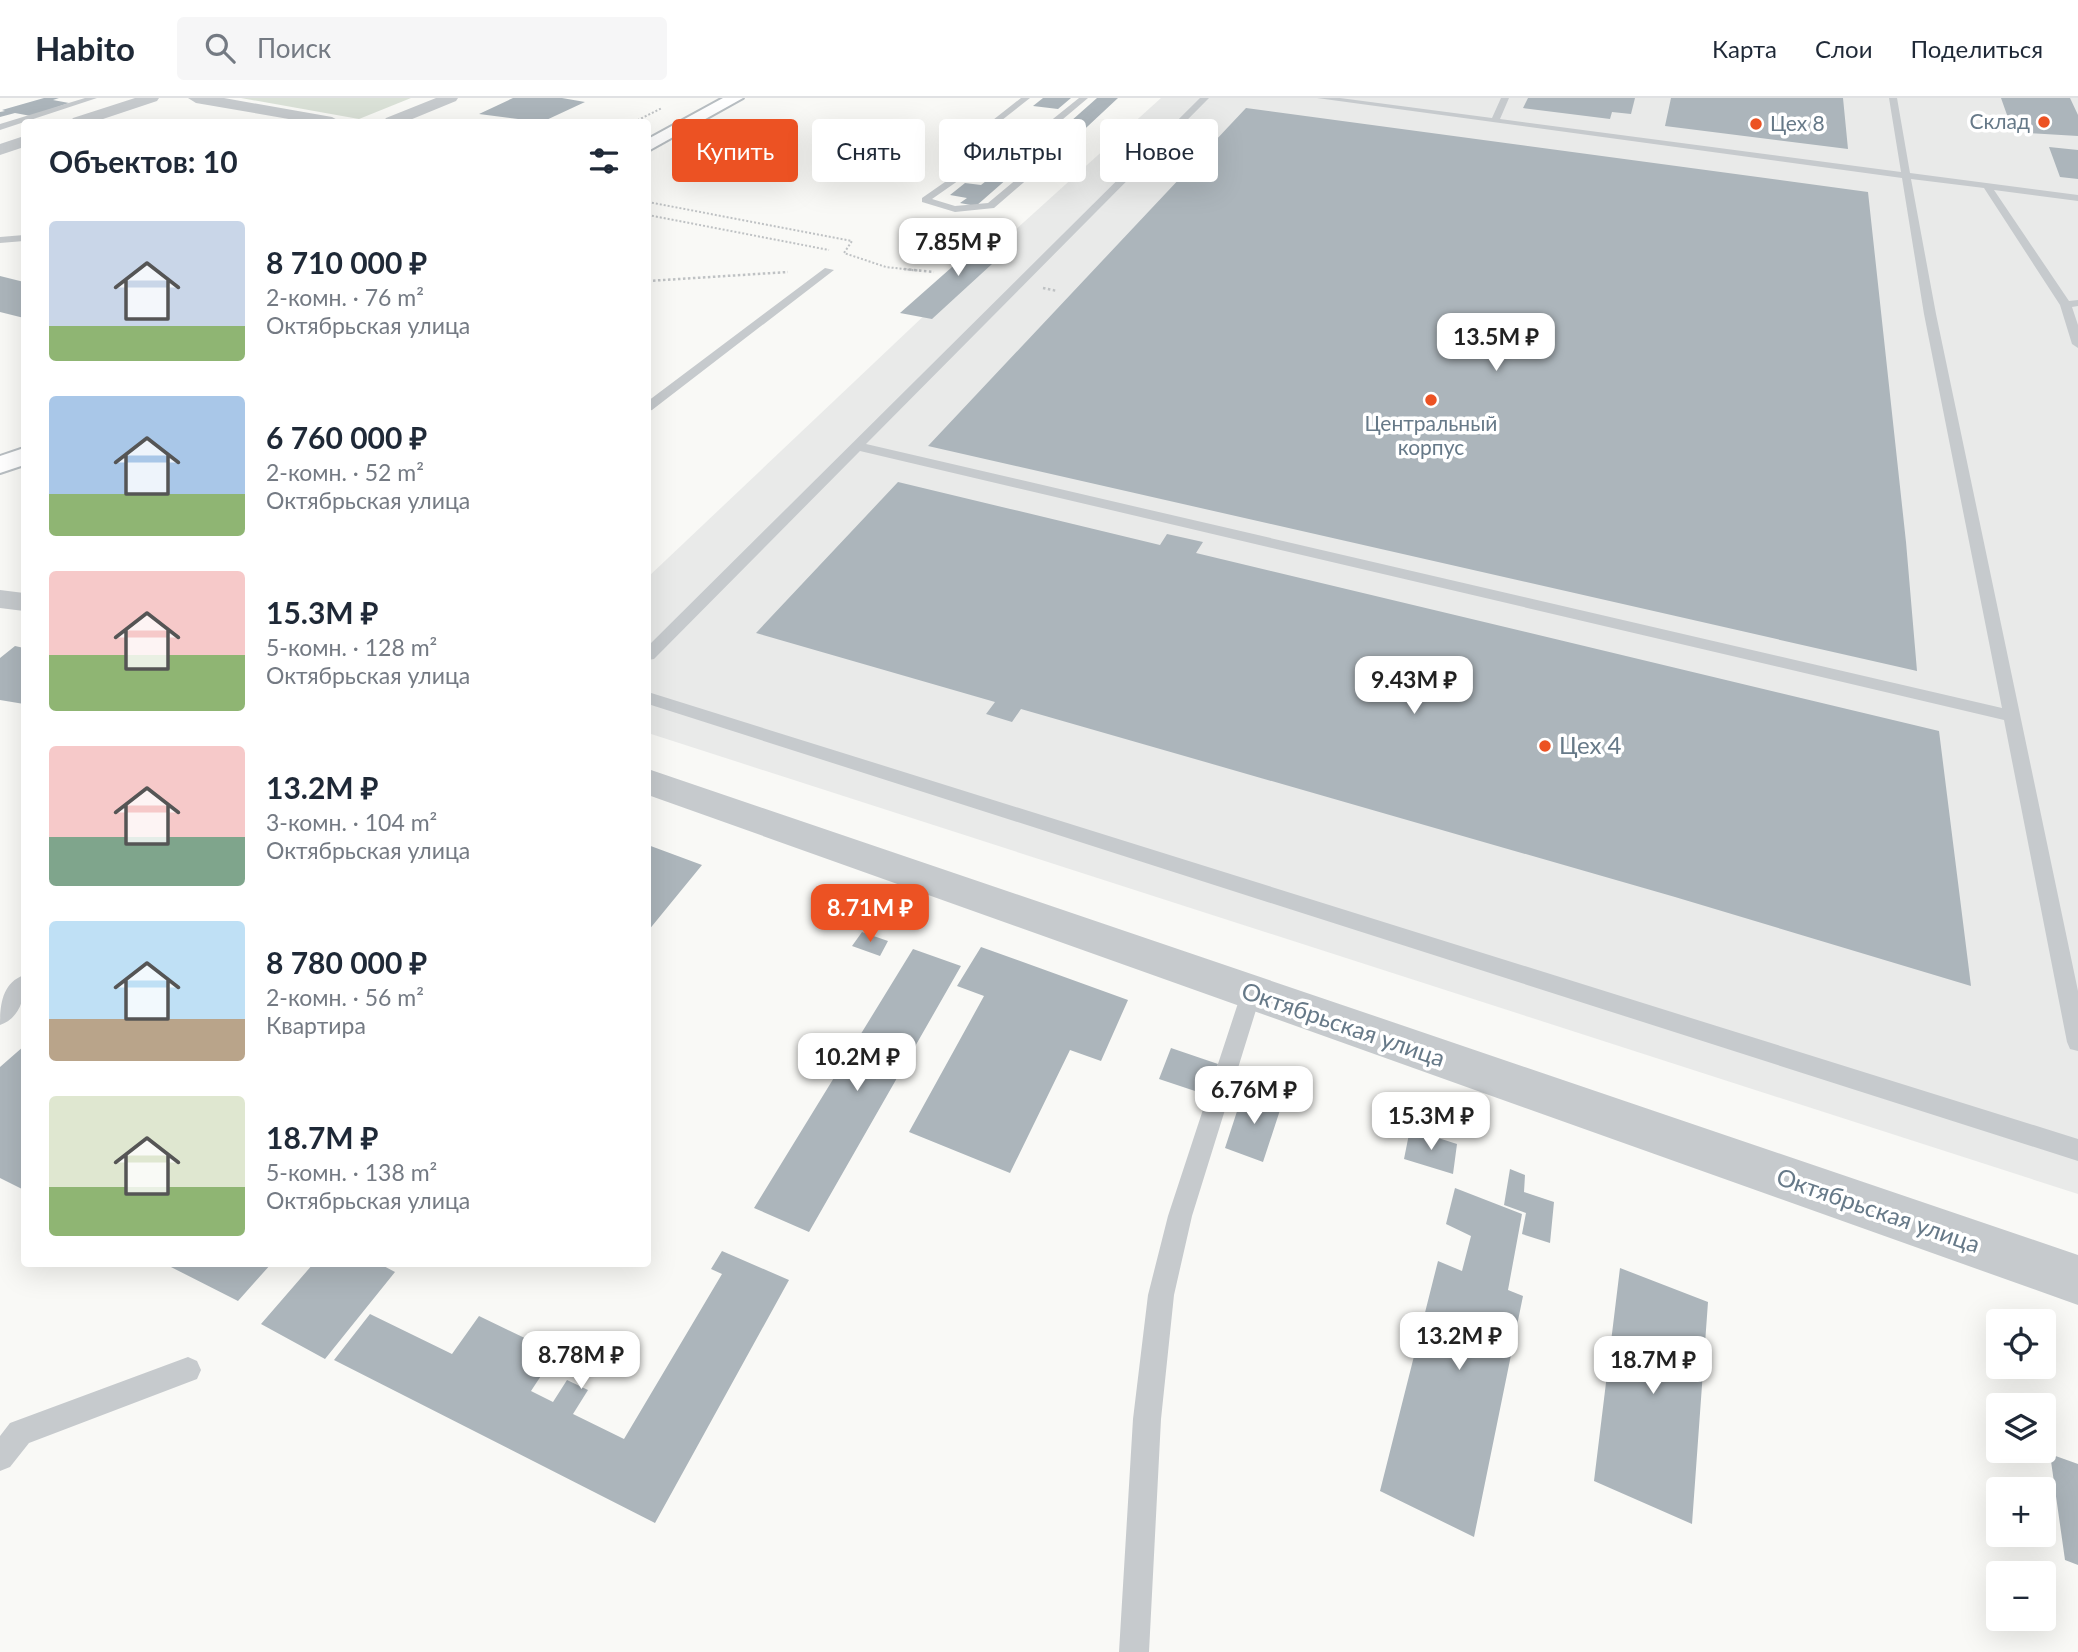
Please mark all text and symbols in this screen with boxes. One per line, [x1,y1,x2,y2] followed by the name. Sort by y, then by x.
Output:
[177,17,667,80] search box
[35,28,135,68] text: Habito
[201,29,239,67] icon: search
[257,32,331,64] text: Поиск
[1712,34,1777,63] text: Карта
[1815,34,1872,63] text: Слои
[1910,34,2043,63] text: Поделиться
[1969,108,2030,133] place label: Склад
[1770,110,1825,135] place label: Цех 8
[2036,114,2052,130] marker: Склад
[1748,116,1764,132] marker: Цех 8
[672,119,798,182] chip: Купить
[812,119,925,182] chip: Снять
[939,119,1086,182] chip: Фильтры
[1100,119,1218,182] chip: Новое
[585,142,623,180] icon: filters
[49,143,238,179] text: Объектов: 10
[893,218,1023,278] pin: 7.85M ₽
[915,227,1001,255] text: 7.85M ₽
[266,244,427,280] text: 8 710 000 ₽
[105,249,189,333] icon: home
[266,283,424,311] text: 2-комн. · 76 m²
[266,311,470,339] text: Октябрьская улица
[1431,314,1561,373] pin: 13.5M ₽
[1453,322,1539,350] text: 13.5M ₽
[1423,392,1439,408] marker: Центральный корпус
[1365,410,1497,459] place label: Центральный корпус
[266,419,427,455] text: 6 760 000 ₽
[105,424,189,508] icon: home
[266,458,424,486] text: 2-комн. · 52 m²
[266,486,470,514] text: Октябрьская улица
[266,594,378,630] text: 15.3M ₽
[105,599,189,683] icon: home
[266,633,437,661] text: 5-комн. · 128 m²
[1349,656,1479,716] pin: 9.43M ₽
[266,661,470,689] text: Октябрьская улица
[1371,665,1457,693] text: 9.43M ₽
[1559,730,1622,759] place label: Цех 4
[1537,738,1553,754] marker: Цех 4
[266,769,378,805] text: 13.2M ₽
[105,774,189,858] icon: home
[266,808,437,836] text: 3-комн. · 104 m²
[266,836,470,864] text: Октябрьская улица
[805,884,935,944] pin: 8.71M ₽
[827,893,913,921] text: 8.71M ₽
[266,944,427,980] text: 8 780 000 ₽
[105,949,189,1033] icon: home
[1238,975,1449,1072] street label: Октябрьская улица
[266,983,424,1011] text: 2-комн. · 56 m²
[266,1011,366,1039] text: Квартира
[792,1034,922,1093] pin: 10.2M ₽
[814,1042,900,1070] text: 10.2M ₽
[1189,1066,1319,1126] pin: 6.76M ₽
[1211,1075,1297,1103] text: 6.76M ₽
[1366,1093,1496,1152] pin: 15.3M ₽
[1388,1101,1474,1129] text: 15.3M ₽
[266,1119,378,1155] text: 18.7M ₽
[105,1124,189,1208] icon: home
[266,1158,437,1186] text: 5-комн. · 138 m²
[1773,1161,1984,1258] street label: Октябрьская улица
[266,1186,470,1214] text: Октябрьская улица
[1986,1309,2056,1631] map controls
[1986,1309,2056,1379] button: locate
[1394,1312,1524,1372] pin: 13.2M ₽
[1416,1321,1502,1349] text: 13.2M ₽
[516,1332,646,1391] pin: 8.78M ₽
[1588,1336,1718,1396] pin: 18.7M ₽
[538,1340,624,1368] text: 8.78M ₽
[1610,1345,1696,1373] text: 18.7M ₽
[1986,1393,2056,1463] button: layers
[1986,1477,2056,1547] button: +
[1986,1561,2056,1631] button: −

